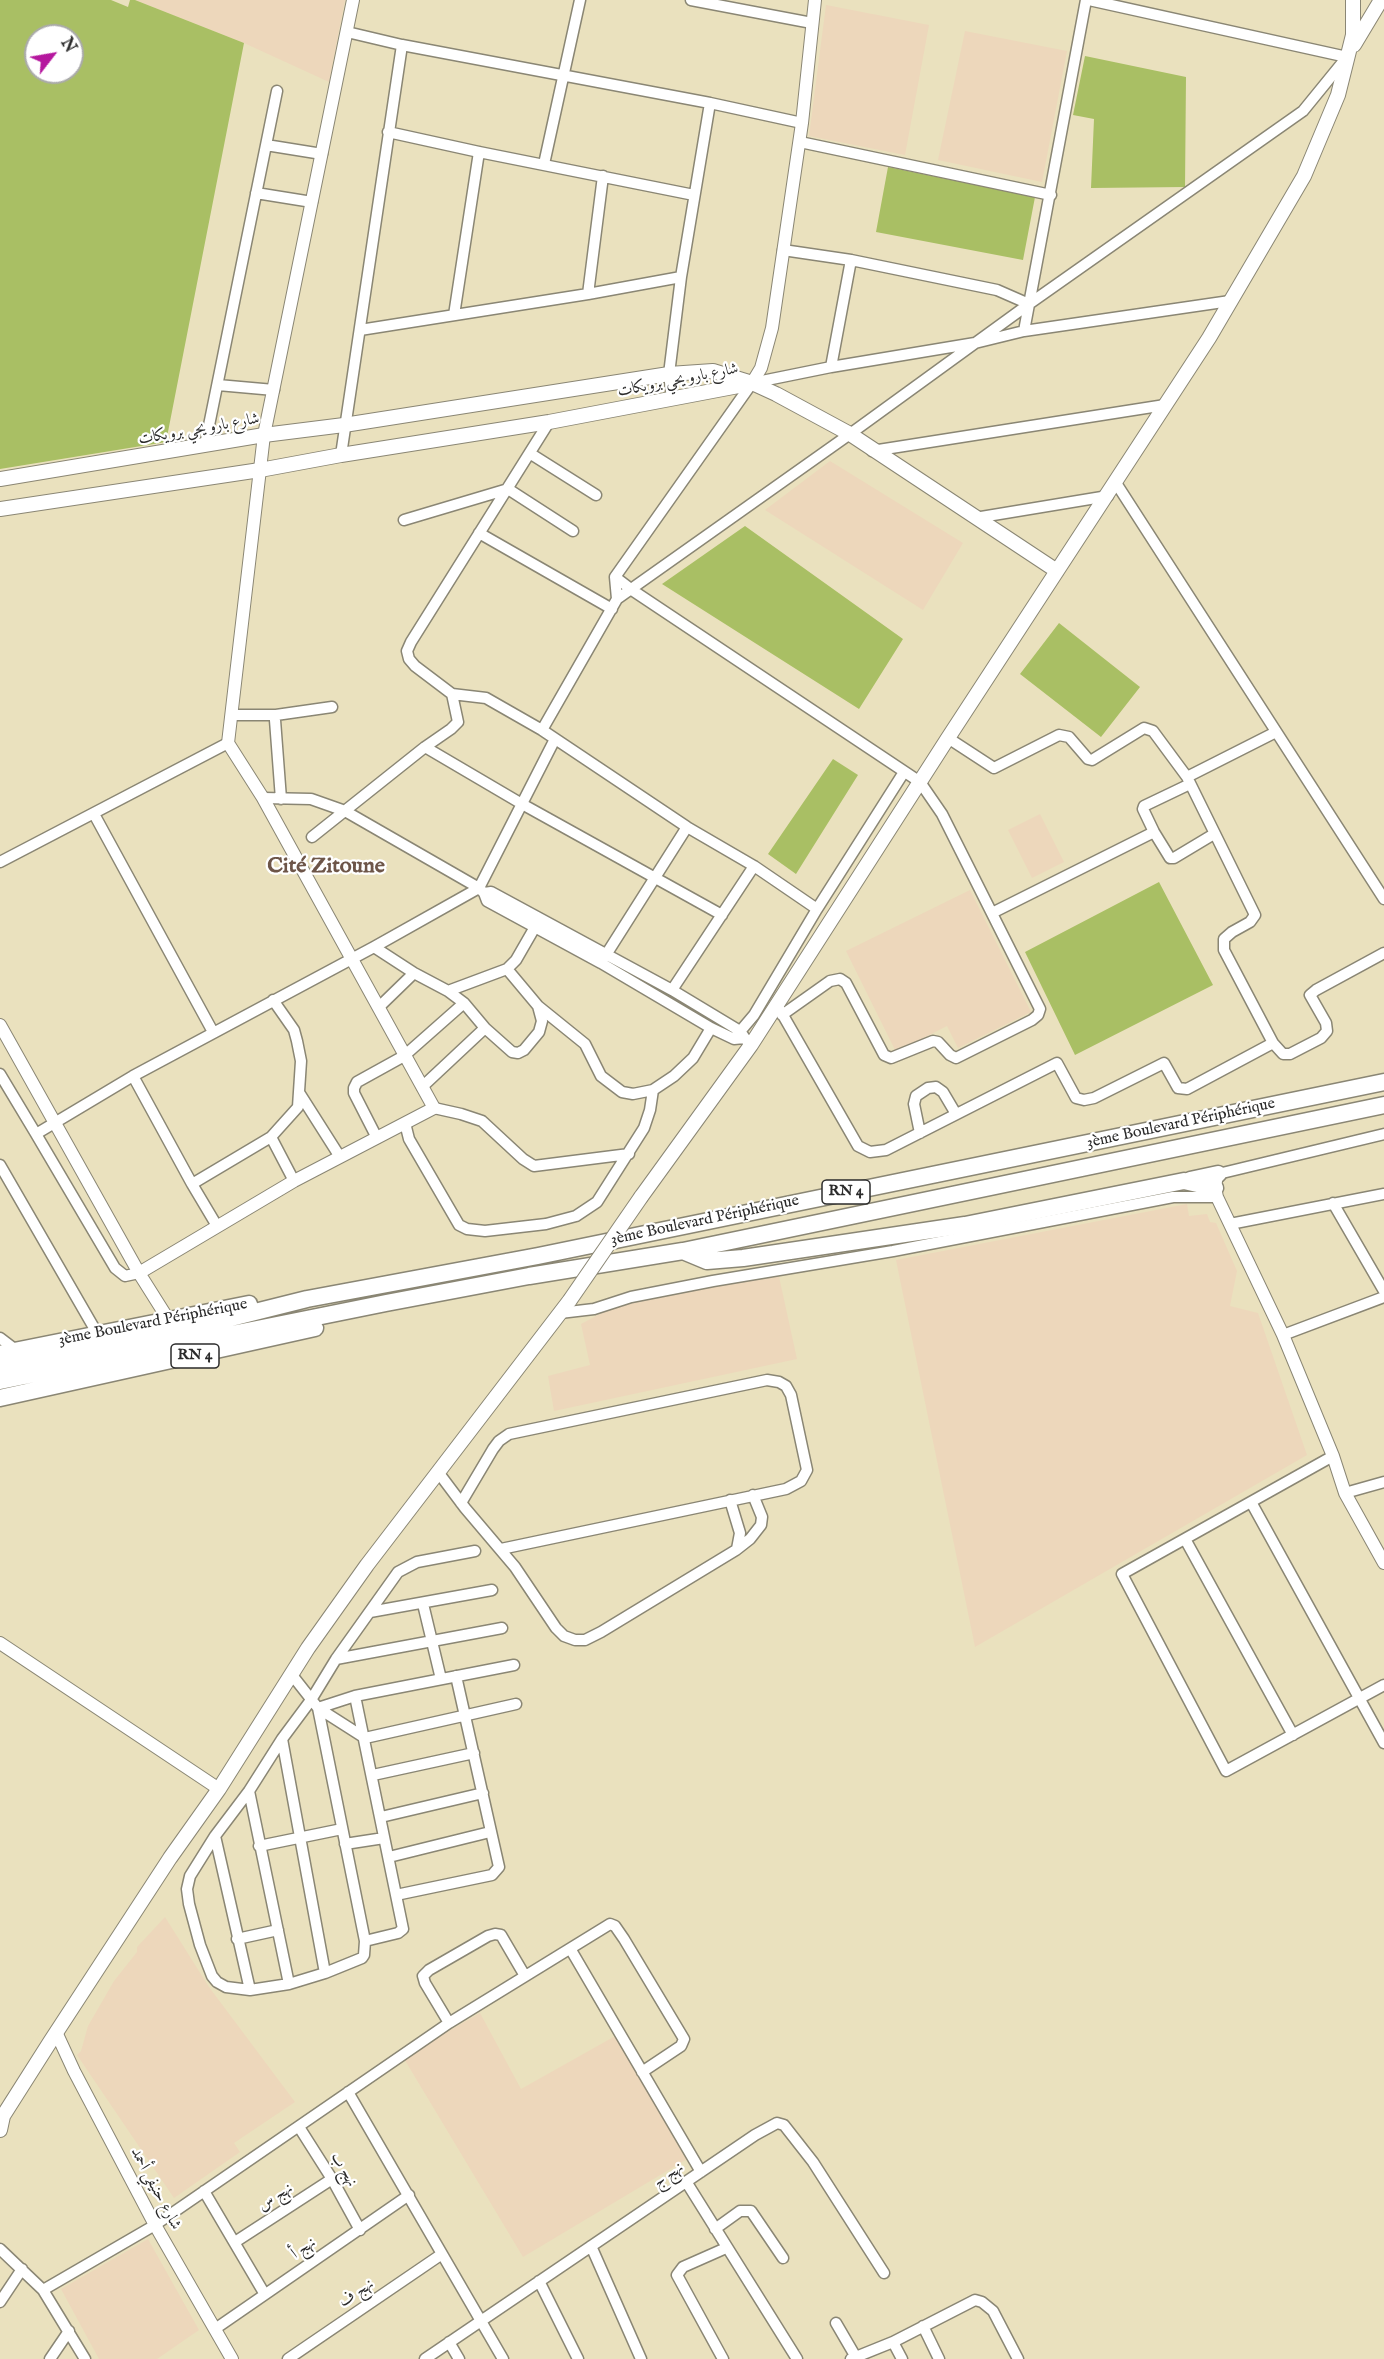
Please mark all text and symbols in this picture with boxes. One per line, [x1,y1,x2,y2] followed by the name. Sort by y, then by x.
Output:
[24,24,84,84] north arrow
[56,35,80,57] text: N
[616,360,740,402] street label: شارع بارو يحي برويكات
[137,410,261,450] street label: شارع بارو يحي برويكات
[267,854,385,880] district label: Cité Zitoune
[1085,1095,1277,1153] street label: 3ème Boulevard Périphérique
[822,1180,870,1204] road number: RN 4
[609,1192,801,1250] street label: 3ème Boulevard Périphérique
[57,1295,249,1351] street label: 3ème Boulevard Périphérique
[171,1344,219,1368] road number: RN 4
[125,2145,185,2233] street label: شارع حنيفي أحمد
[325,2149,361,2191] street label: نهج ب
[650,2159,688,2193] street label: نهج ج
[255,2180,297,2216] street label: نهج س
[288,2234,320,2264] street label: نهج أ
[336,2275,378,2313] street label: نهج ف

